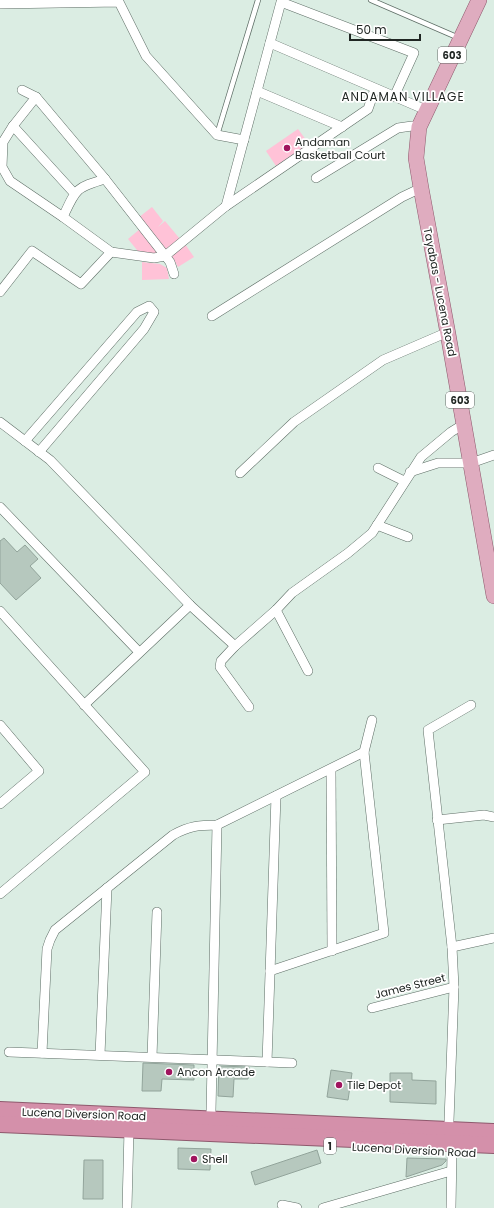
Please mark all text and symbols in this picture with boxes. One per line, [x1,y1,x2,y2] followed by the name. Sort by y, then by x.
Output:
[350,16,420,42] scale bar
[356,21,387,38] text: 50 m
[438,47,466,63] road number: 603
[341,88,465,105] district label: ANDAMAN VILLAGE
[295,134,385,163] place label: Andaman Basketball Court
[282,143,292,153] marker: Andaman Basketball Court
[420,226,460,358] street label: Tayabas - Lucena Road
[446,392,474,408] road number: 603
[373,969,447,1003] street label: James Street
[177,1064,255,1080] place label: Ancon Arcade
[164,1067,174,1077] marker: Ancon Arcade
[347,1077,401,1093] place label: Tile Depot
[334,1080,344,1090] marker: Tile Depot
[22,1104,146,1124] street label: Lucena Diversion Road
[324,1138,336,1154] road number: 1
[351,1139,477,1161] street label: Lucena Diversion Road
[202,1151,228,1167] place label: Shell
[189,1154,199,1164] marker: Shell

